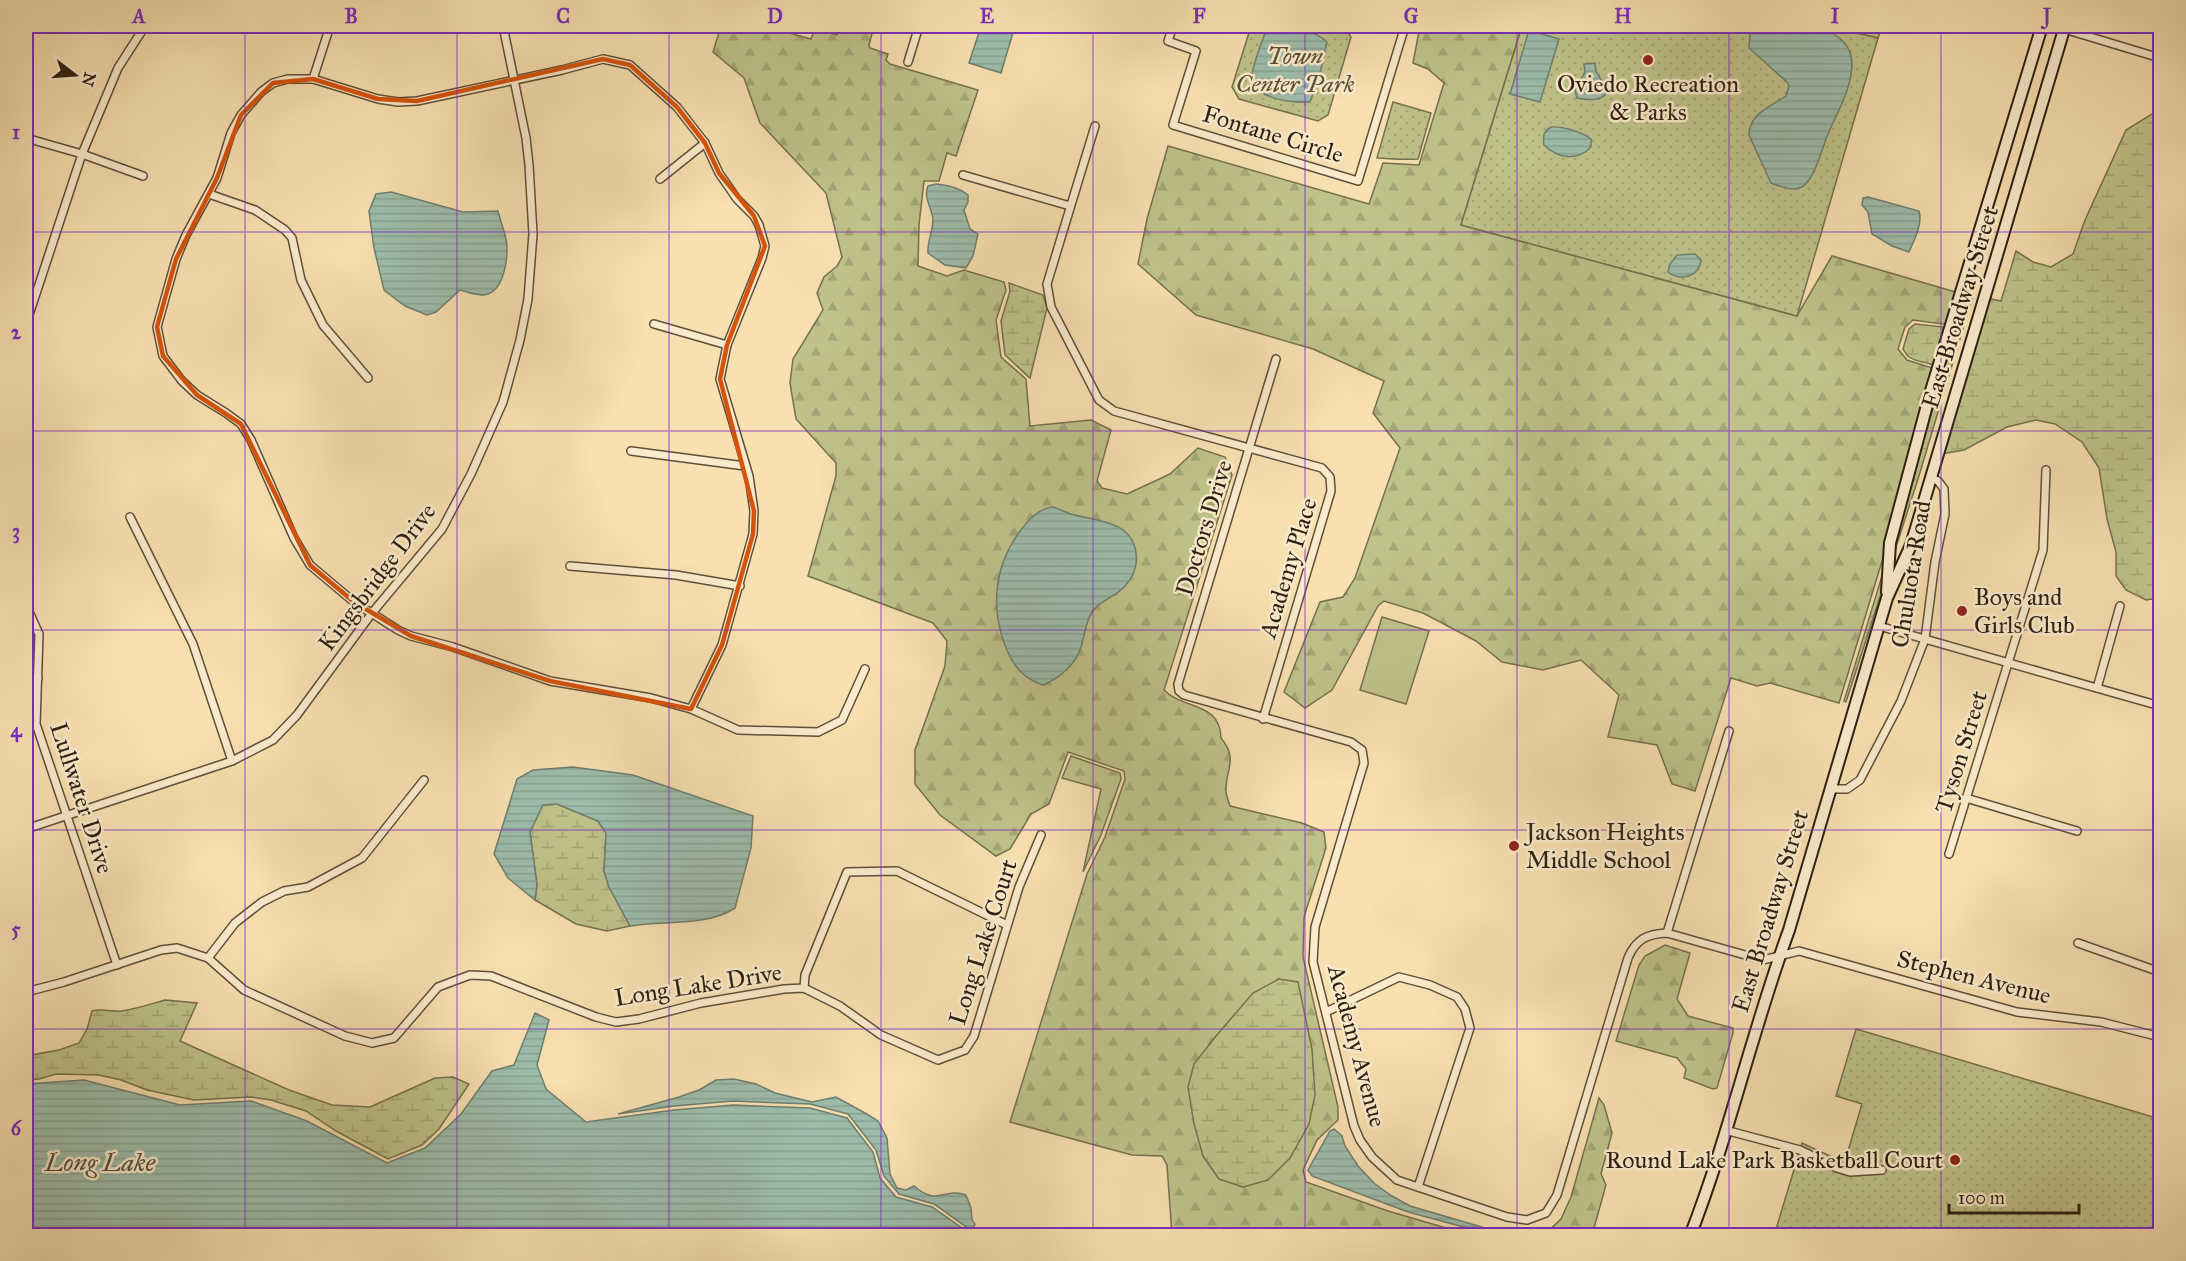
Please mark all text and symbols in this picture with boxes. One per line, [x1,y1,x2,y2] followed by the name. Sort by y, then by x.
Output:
[130,4,146,28] text: A
[344,4,358,28] text: B
[556,4,570,28] text: C
[767,4,783,28] text: D
[980,4,995,28] text: E
[1192,4,1206,28] text: F
[1404,4,1419,28] text: G
[1614,4,1632,28] text: H
[1831,4,1840,28] text: I
[2040,4,2052,30] text: J
[1236,41,1355,99] park label: Town Center Park
[45,45,105,105] north arrow
[1641,53,1655,67] marker: Oviedo Recreation & Parks
[1557,69,1739,127] place label: Oviedo Recreation & Parks
[78,70,100,89] text: N
[1199,98,1347,170] street label: Fontane Circle
[12,120,20,144] text: 1
[1915,202,2005,412] street label: East Broadway Street
[11,320,22,344] text: 2
[1169,456,1239,600] street label: Doctors Drive
[1252,494,1324,643] street label: Academy Place
[312,497,442,657] street label: Kingsbridge Drive
[1885,498,1937,650] street label: Chuluota Road
[12,519,20,544] text: 3
[1974,582,2075,640] place label: Boys and Girls Club
[1955,604,1969,618] marker: Boys and Girls Club
[1928,687,1994,817] street label: Tyson Street
[10,718,22,743] text: 4
[43,719,121,877] street label: Lullwater Drive
[1725,806,1815,1016] street label: East Broadway Street
[1523,817,1684,875] place label: Jackson Heights Middle School
[1507,839,1521,853] marker: Jackson Heights Middle School
[942,855,1024,1029] street label: Long Lake Court
[11,917,21,941] text: 5
[1894,943,2054,1011] street label: Stephen Avenue
[612,957,784,1013] street label: Long Lake Drive
[1321,961,1393,1130] street label: Academy Avenue
[11,1116,23,1140] text: 6
[1606,1145,1944,1175] place label: Round Lake Park Basketball Court
[44,1146,157,1178] water label: Long Lake
[1948,1153,1962,1167] marker: Round Lake Park Basketball Court
[1949,1177,2080,1215] scale bar
[1958,1187,2005,1209] text: 100 m

